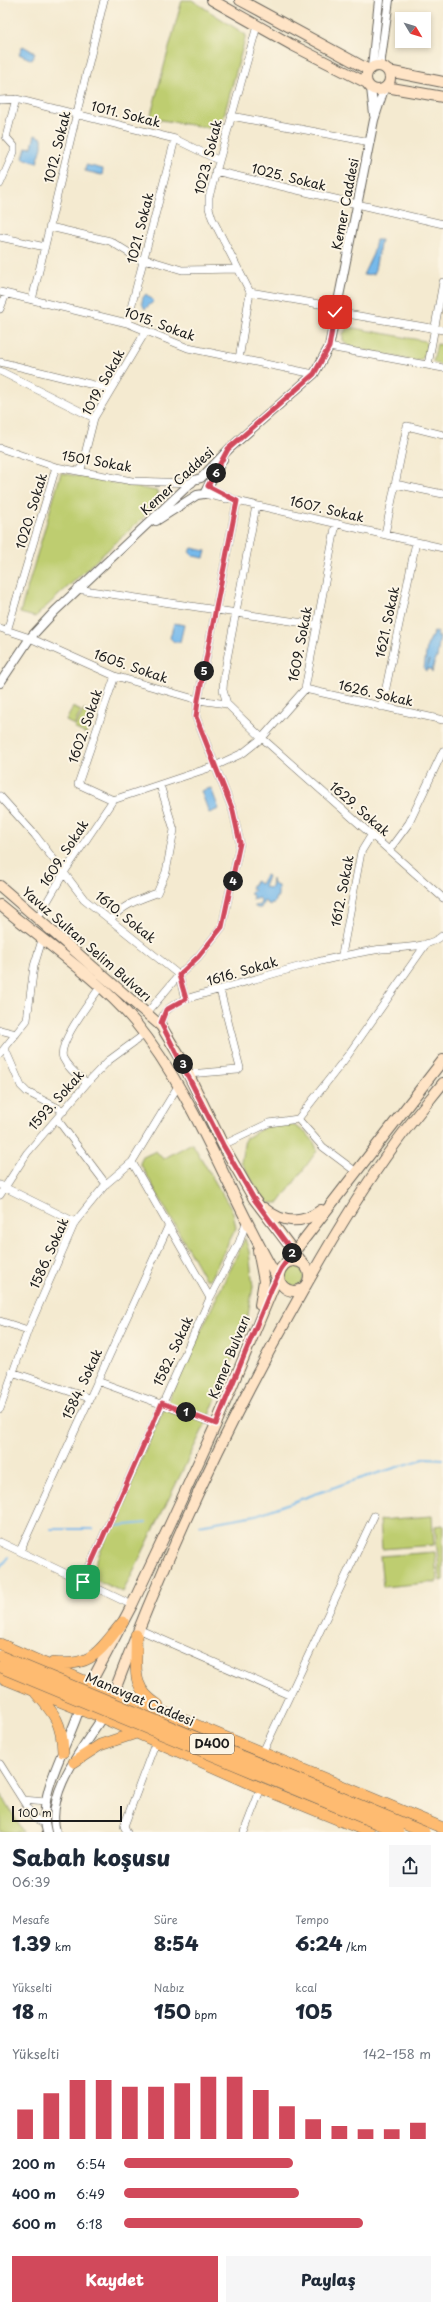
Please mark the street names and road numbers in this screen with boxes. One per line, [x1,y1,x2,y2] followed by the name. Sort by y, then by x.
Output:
[89,96,163,131] street label: 1011. Sokak
[38,108,75,185] street label: 1012. Sokak
[189,117,226,196] street label: 1023. Sokak
[326,156,363,252] street label: Kemer Caddesi
[250,158,329,195] street label: 1025. Sokak
[121,190,158,266] street label: 1021. Sokak
[122,302,199,345] street label: 1015. Sokak
[77,345,129,418] street label: 1019. Sokak
[136,442,218,519] street label: Kemer Caddesi
[60,445,134,476] street label: 1501 Sokak
[10,470,51,551] street label: 1020. Sokak
[288,491,366,526] street label: 1607. Sokak
[370,584,403,660] street label: 1621. Sokak
[283,604,316,683] street label: 1609. Sokak
[91,644,171,687] street label: 1605. Sokak
[337,675,416,710] street label: 1626. Sokak
[63,685,106,766] street label: 1602. Sokak
[326,777,395,841] street label: 1629. Sokak
[35,815,93,890] street label: 1609. Sokak
[325,853,358,929] street label: 1612. Sokak
[18,882,156,1005] street label: Yavuz Sultan Selim Bulvarı
[92,886,161,947] street label: 1610. Sokak
[204,951,280,990] street label: 1616. Sokak
[23,1065,88,1134] street label: 1593. Sokak
[24,1214,73,1291] street label: 1586. Sokak
[148,1312,197,1389] street label: 1582. Sokak
[203,1312,254,1402] street label: Kemer Bulvarı
[57,1345,107,1423] street label: 1584. Sokak
[83,1667,198,1730] street label: Manavgat Caddesi
[190,1734,234,1754] road number: D400

